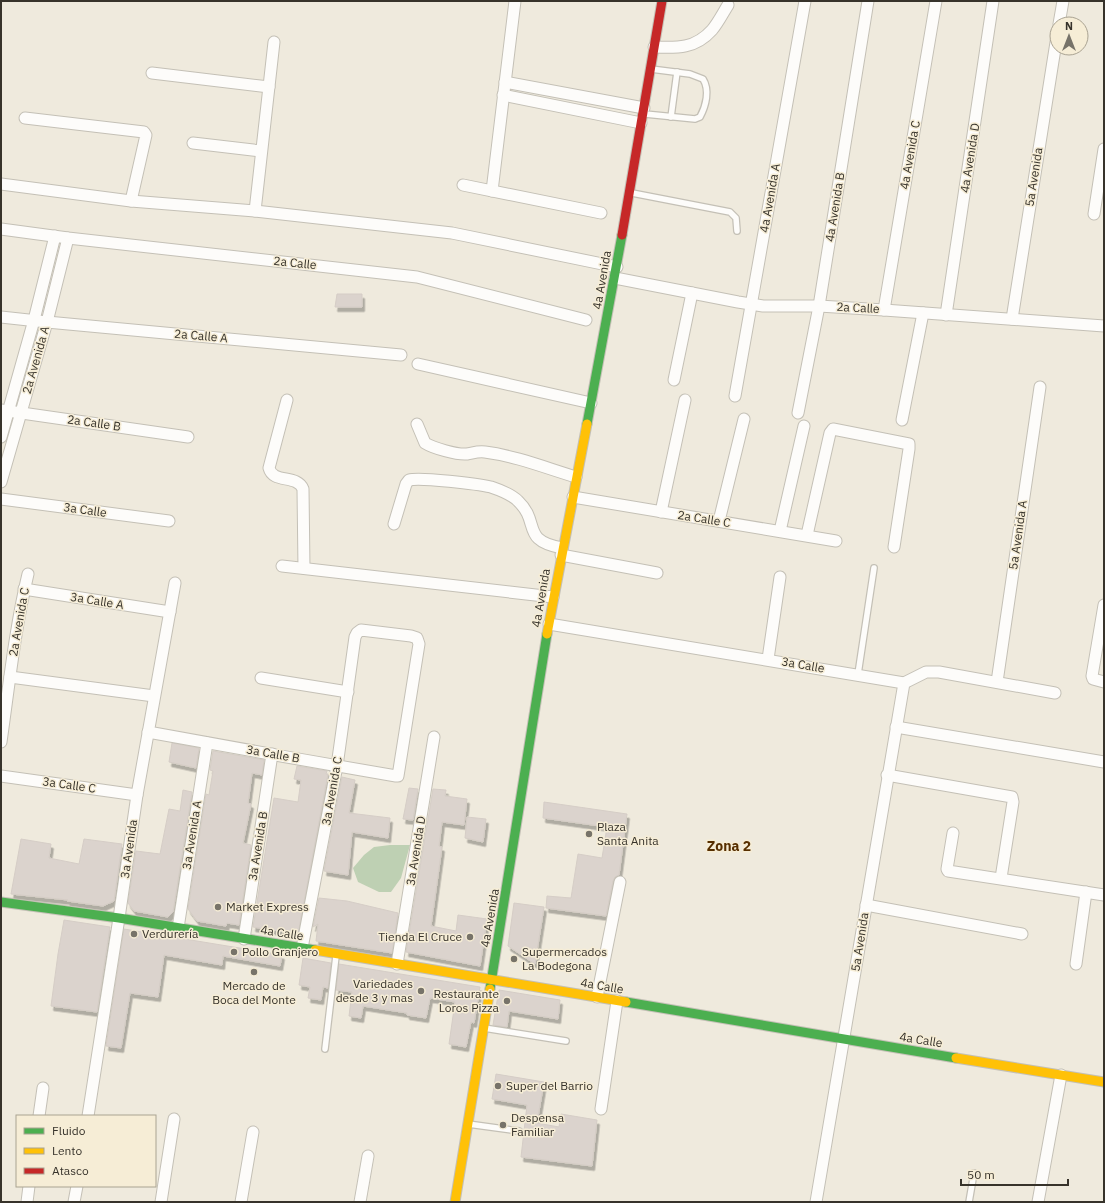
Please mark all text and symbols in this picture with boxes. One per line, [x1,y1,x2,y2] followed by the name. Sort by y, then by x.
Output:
[1049,16,1089,56] north arrow
[1065,19,1073,33] text: N
[896,119,923,191] street label: 4a Avenida C
[957,122,982,194] street label: 4a Avenida D
[1021,146,1046,207] street label: 5a Avenida
[756,162,783,234] street label: 4a Avenida A
[822,171,847,243] street label: 4a Avenida B
[589,249,614,311] street label: 4a Avenida
[273,253,318,272] street label: 2a Calle
[836,299,880,316] street label: 2a Calle
[19,324,52,396] street label: 2a Avenida A
[174,326,229,345] street label: 2a Calle A
[66,411,122,434] street label: 2a Calle B
[63,499,108,520] street label: 3a Calle
[1005,499,1030,571] street label: 5a Avenida A
[676,507,732,530] street label: 2a Calle C
[528,567,553,629] street label: 4a Avenida
[5,586,32,658] street label: 2a Avenida C
[69,589,125,612] street label: 3a Calle A
[780,653,826,676] street label: 3a Calle
[245,741,301,766] street label: 3a Calle B
[318,755,345,827] street label: 3a Avenida C
[41,773,97,796] street label: 3a Calle C
[179,799,204,871] street label: 3a Avenida A
[245,810,270,882] street label: 3a Avenida B
[403,815,428,887] street label: 3a Avenida D
[117,818,140,879] street label: 3a Avenida
[597,819,659,848] place label: Plaza Santa Anita
[584,829,594,839] marker: Plaza Santa Anita
[707,837,751,855] district label: Zona 2
[477,887,502,949] street label: 4a Avenida
[226,899,309,914] place label: Market Express
[213,902,223,912] marker: Market Express
[847,911,872,972] street label: 5a Avenida
[259,922,305,943] street label: 4a Calle
[142,926,199,941] place label: Verdurería
[129,929,139,939] marker: Verdurería
[378,929,462,944] place label: Tienda El Cruce
[465,932,475,942] marker: Tienda El Cruce
[242,944,319,959] place label: Pollo Granjero
[522,944,607,973] place label: Supermercados La Bodegona
[229,947,239,957] marker: Pollo Granjero
[509,954,519,964] marker: Supermercados La Bodegona
[249,967,259,977] marker: Mercado de Boca del Monte
[579,974,625,997] street label: 4a Calle
[336,976,413,1005] place label: Variedades desde 3 y mas
[212,978,296,1007] place label: Mercado de Boca del Monte
[416,986,426,996] marker: Variedades desde 3 y mas
[433,986,500,1015] place label: Restaurante Loros Pizza
[502,996,512,1006] marker: Restaurante Loros Pizza
[898,1029,944,1050] street label: 4a Calle
[506,1078,593,1093] place label: Super del Barrio
[493,1081,503,1091] marker: Super del Barrio
[511,1110,565,1139] place label: Despensa Familiar
[16,1115,156,1187] legend
[498,1120,508,1130] marker: Despensa Familiar
[52,1123,86,1138] text: Fluido
[52,1143,82,1158] text: Lento
[961,1161,1068,1187] scale bar
[52,1163,89,1178] text: Atasco
[967,1167,995,1182] text: 50 m

